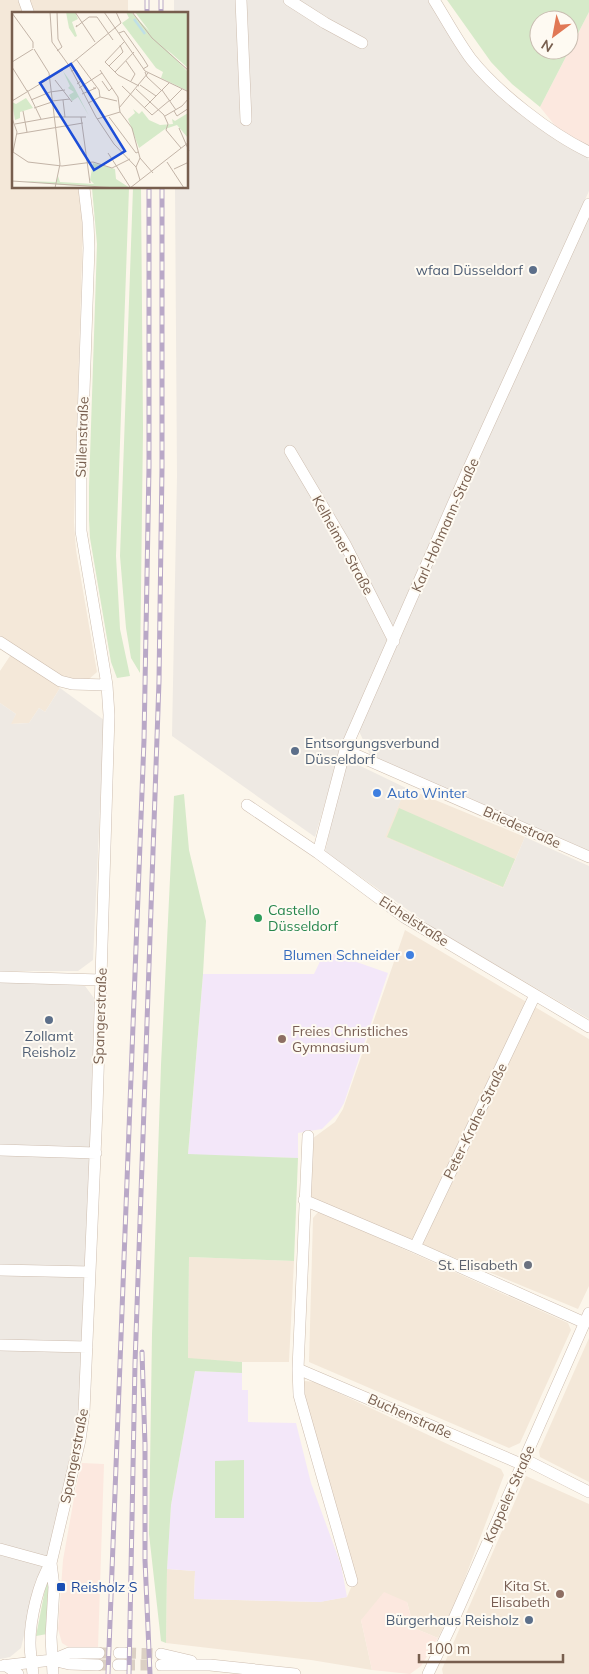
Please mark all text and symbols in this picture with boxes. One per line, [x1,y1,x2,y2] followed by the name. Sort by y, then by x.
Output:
[529,10,579,60] north arrow
[12,12,189,189] inset map
[538,36,556,56] text: N
[416,261,523,279] place label: wfaa Düsseldorf
[527,264,539,276] marker: wfaa Düsseldorf
[72,396,92,478] street label: Süllenstraße
[407,455,483,595] street label: Karl-Hohmann-Straße
[308,492,378,598] street label: Kelheimer Straße
[305,734,439,768] place label: Entsorgungsverbund Düsseldorf
[289,745,301,757] marker: Entsorgungsverbund Düsseldorf
[387,784,467,802] place label: Auto Winter
[371,787,383,799] marker: Auto Winter
[480,802,564,852] street label: Briedestraße
[376,892,452,950] street label: Eichelstraße
[268,901,338,935] place label: Castello Düsseldorf
[252,912,264,924] marker: Castello Düsseldorf
[283,946,401,964] place label: Blumen Schneider
[404,949,416,961] marker: Blumen Schneider
[89,967,111,1065] street label: Spangerstraße
[43,1014,55,1026] marker: Zollamt Reisholz
[292,1022,408,1056] place label: Freies Christliches Gymnasium
[22,1027,76,1061] place label: Zollamt Reisholz
[276,1033,288,1045] marker: Freies Christliches Gymnasium
[439,1060,511,1182] street label: Peter-Krahe-Straße
[438,1256,518,1274] place label: St. Elisabeth
[522,1259,534,1271] marker: St. Elisabeth
[365,1389,455,1443] street label: Buchenstraße
[56,1407,92,1505] street label: Spangerstraße
[479,1442,539,1546] street label: Kappeler Straße
[491,1577,550,1611] place label: Kita St. Elisabeth
[71,1578,138,1596] place label: Reisholz S
[55,1581,67,1593] marker: Reisholz S
[554,1588,566,1600] marker: Kita St. Elisabeth
[386,1611,519,1629] place label: Bürgerhaus Reisholz
[523,1614,535,1626] marker: Bürgerhaus Reisholz
[419,1632,563,1664] scale bar
[426,1639,470,1658] text: 100 m

